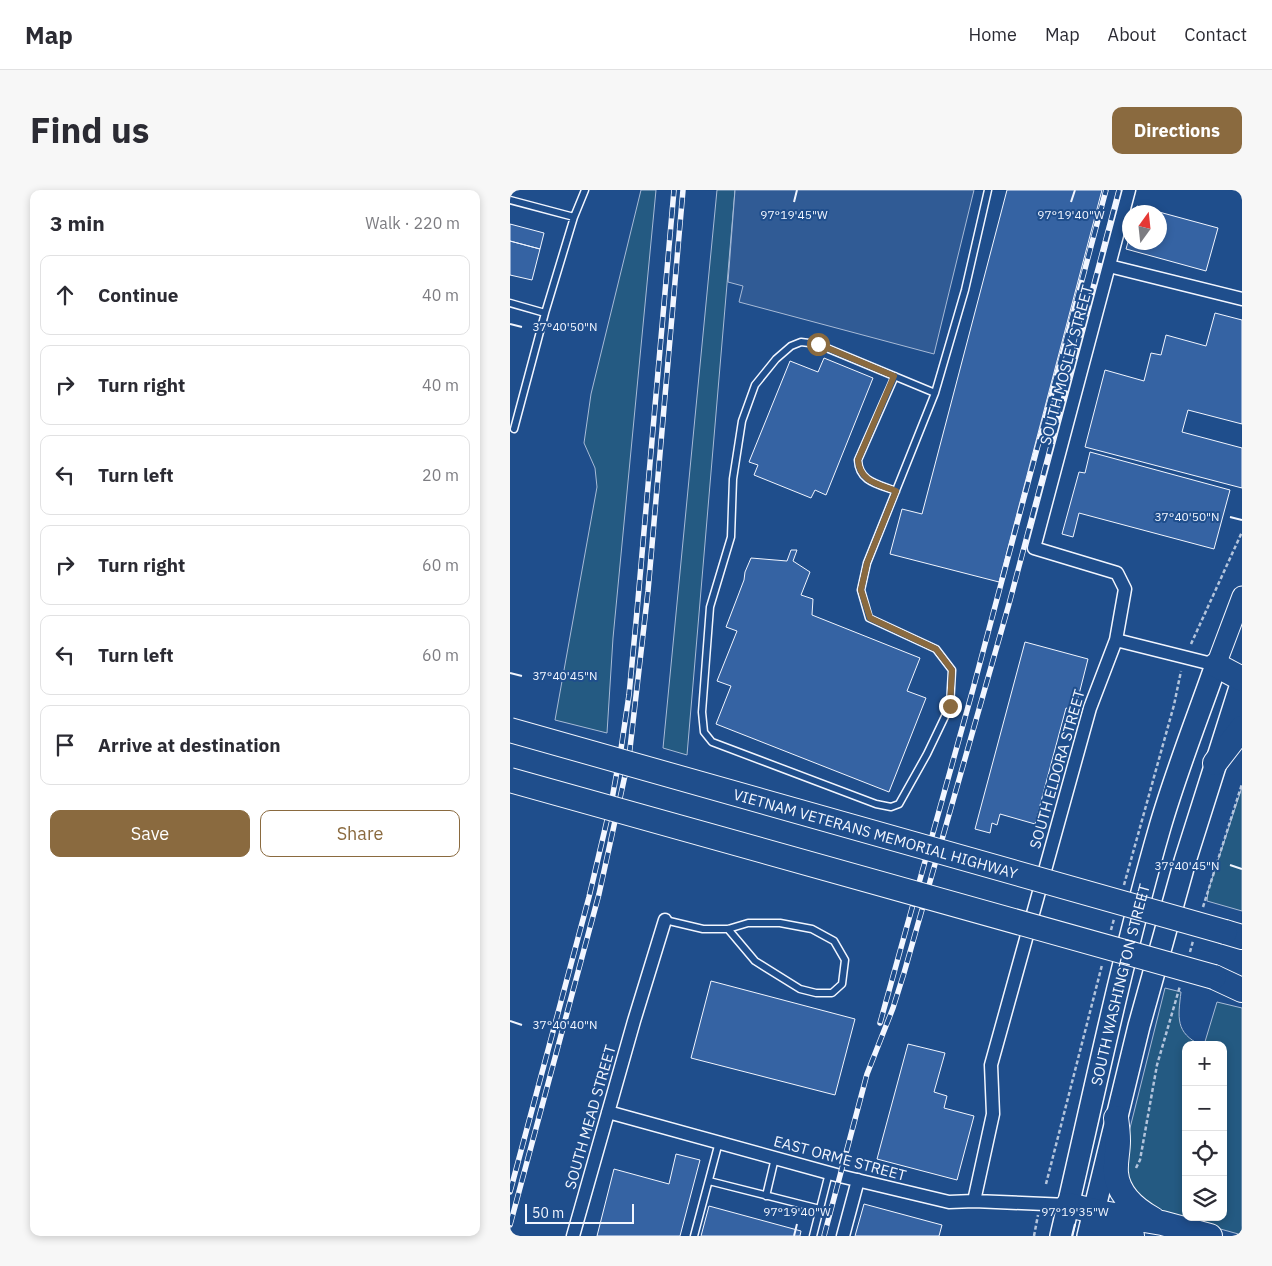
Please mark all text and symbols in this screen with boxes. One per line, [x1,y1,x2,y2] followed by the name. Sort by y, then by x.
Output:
[25,19,73,51] text: Map
[969,23,1017,46] text: Home
[1045,23,1080,46] text: Map
[1108,23,1156,46] text: About
[1184,23,1247,46] text: Contact
[30,107,149,153] text: Find us
[1112,107,1242,154] button: Directions
[1122,205,1167,250] north arrow
[760,207,828,222] text: 97°19'45"W
[1037,207,1105,222] text: 97°19'40"W
[50,209,105,237] text: 3 min
[365,213,460,233] text: Walk · 220 m
[51,281,79,309] icon: ahead
[1035,282,1097,447] street label: SOUTH MOSLEY STREET
[98,283,178,307] text: Continue
[422,285,459,305] text: 40 m
[532,319,598,334] text: 37°40'50"N
[807,333,830,356] route start
[51,371,79,399] icon: right
[98,373,185,397] text: Turn right
[422,375,459,395] text: 40 m
[51,461,79,489] icon: left
[98,463,174,487] text: Turn left
[422,465,459,485] text: 20 m
[1154,509,1220,524] text: 37°40'50"N
[51,551,79,579] icon: right
[98,553,185,577] text: Turn right
[422,555,459,575] text: 60 m
[51,641,79,669] icon: left
[98,643,174,667] text: Turn left
[422,645,459,665] text: 60 m
[532,668,598,683] text: 37°40'45"N
[1025,687,1089,851] street label: SOUTH ELDORA STREET
[939,695,962,718] route end
[51,731,79,759] icon: arrive
[98,733,281,757] text: Arrive at destination
[731,784,1020,883] street label: VIETNAM VETERANS MEMORIAL HIGHWAY
[50,810,250,857] button: Save
[260,810,460,857] button: Share
[1154,858,1220,873] text: 37°40'45"N
[1086,881,1153,1087] street label: SOUTH WASHINGTON STREET
[532,1017,598,1032] text: 37°40'40"N
[1182,1041,1227,1221] map controls
[1182,1041,1227,1086] button: +
[560,1042,620,1191] street label: SOUTH MEAD STREET
[1182,1086,1227,1131] button: −
[772,1131,909,1185] street label: EAST ORME STREET
[1182,1131,1227,1176] button: locate
[1182,1176,1227,1221] button: layers
[525,1201,634,1224] scale bar
[532,1204,564,1222] text: 50 m
[763,1204,831,1219] text: 97°19'40"W
[1041,1204,1109,1219] text: 97°19'35"W

